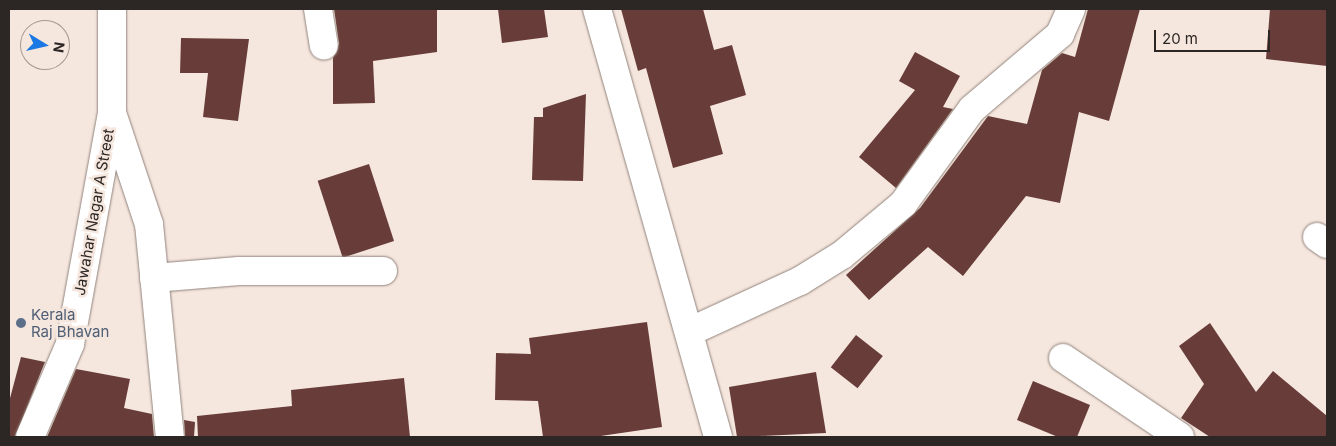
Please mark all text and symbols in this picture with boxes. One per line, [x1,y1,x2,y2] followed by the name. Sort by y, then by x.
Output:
[20,20,70,70] north arrow
[1156,20,1272,52] scale bar
[1162,29,1198,48] text: 20 m
[50,41,69,54] text: N
[70,127,118,297] street label: Jawahar Nagar A Street
[31,305,109,340] place label: Kerala Raj Bhavan
[15,317,27,329] marker: Kerala Raj Bhavan

